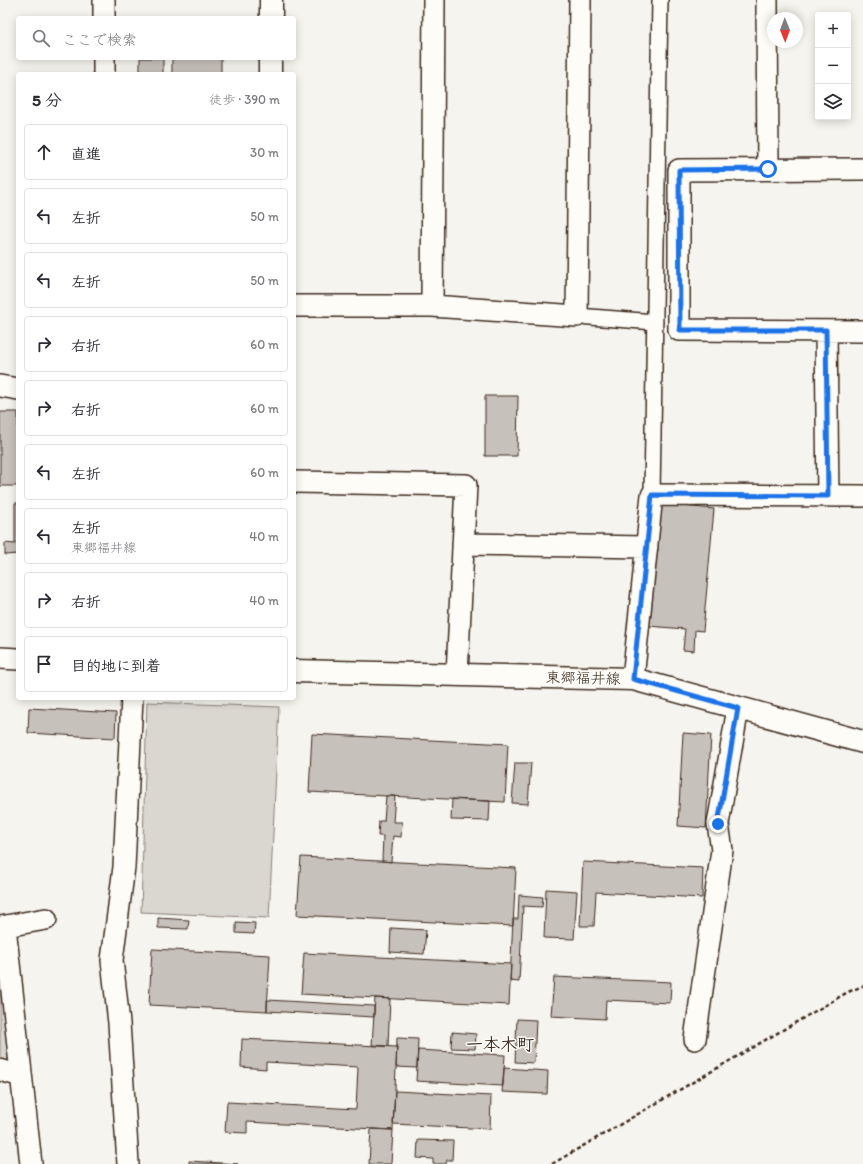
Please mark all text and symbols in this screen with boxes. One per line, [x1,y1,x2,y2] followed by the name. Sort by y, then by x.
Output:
[767,12,803,48] north arrow
[815,12,851,120] map controls
[815,12,851,48] button: +
[16,16,296,60] search box
[30,27,52,49] icon: search
[62,31,137,49] text: ここで検索
[815,48,851,84] button: −
[815,84,851,120] button: layers
[32,90,62,110] text: 5 分
[209,92,280,107] text: 徒歩 · 390 m
[33,141,55,163] icon: ahead
[71,145,101,163] text: 直進
[250,145,279,160] text: 30 m
[759,160,777,178] route start
[33,205,55,227] icon: left
[71,209,101,227] text: 左折
[250,209,279,224] text: 50 m
[33,269,55,291] icon: left
[71,273,101,291] text: 左折
[250,273,279,288] text: 50 m
[33,333,55,355] icon: right
[71,337,101,355] text: 右折
[250,337,279,352] text: 60 m
[33,397,55,419] icon: right
[71,401,101,419] text: 右折
[250,401,279,416] text: 60 m
[33,461,55,483] icon: left
[71,465,101,483] text: 左折
[250,465,279,480] text: 60 m
[71,519,101,537] text: 左折
[33,525,55,547] icon: left
[249,529,279,544] text: 40 m
[71,540,136,555] text: 東郷福井線
[33,589,55,611] icon: right
[71,593,101,611] text: 右折
[249,593,279,608] text: 40 m
[33,653,55,675] icon: arrive
[71,657,161,675] text: 目的地に到着
[545,668,621,688] street label: 東郷福井線
[709,815,727,833] route end
[466,1034,534,1054] district label: 一本木町

